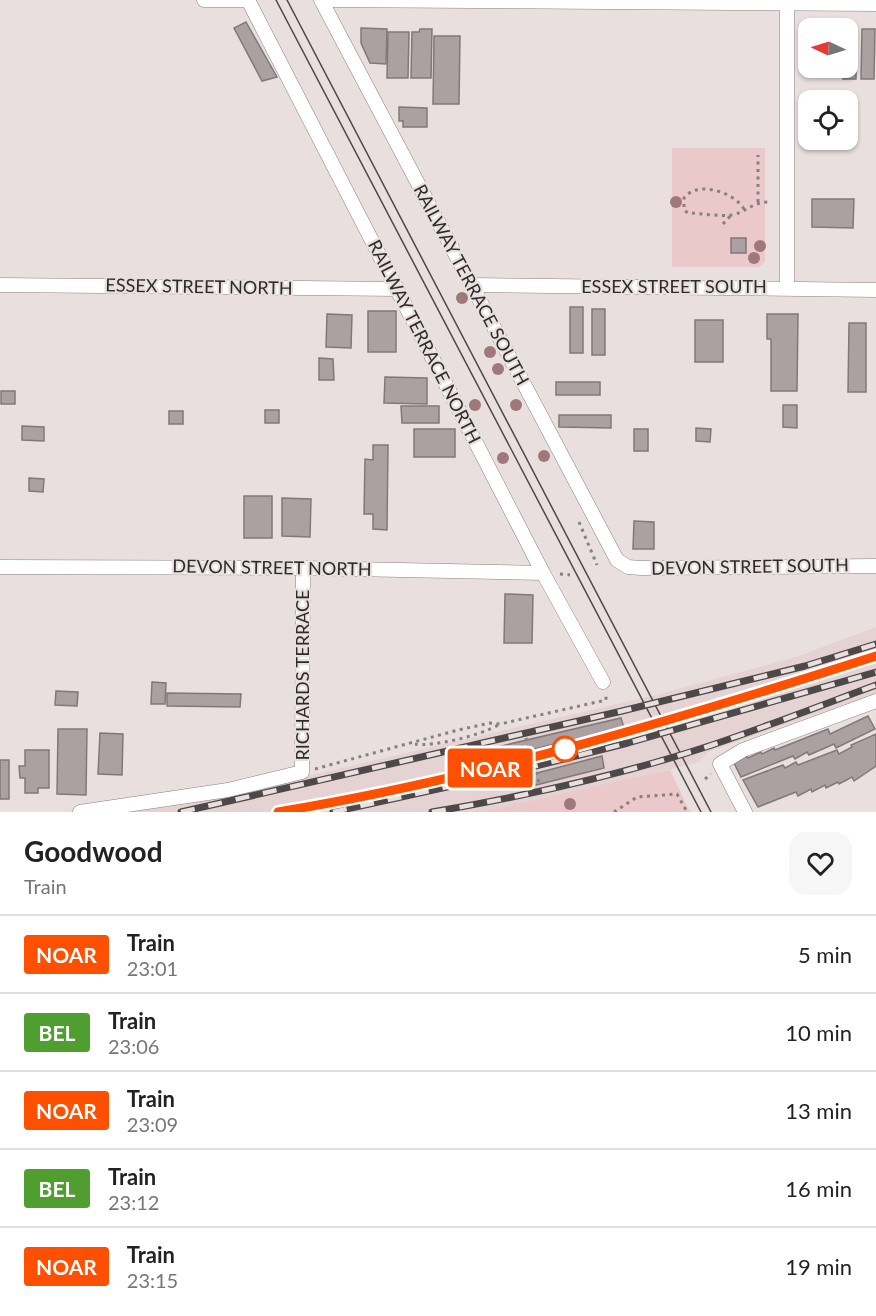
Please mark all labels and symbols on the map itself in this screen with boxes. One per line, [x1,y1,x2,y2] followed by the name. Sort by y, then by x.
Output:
[798,18,858,78] north arrow
[410,180,534,389] street label: RAILWAY TERRACE SOUTH
[364,236,486,447] street label: RAILWAY TERRACE NORTH
[105,273,293,299] street label: ESSEX STREET NORTH
[581,275,767,297] street label: ESSEX STREET SOUTH
[651,553,849,579] street label: DEVON STREET SOUTH
[172,554,372,580] street label: DEVON STREET NORTH
[291,590,313,760] street label: RICHARDS TERRACE
[552,736,578,762] unlabelled marker
[448,748,532,788] line badge: NOAR

